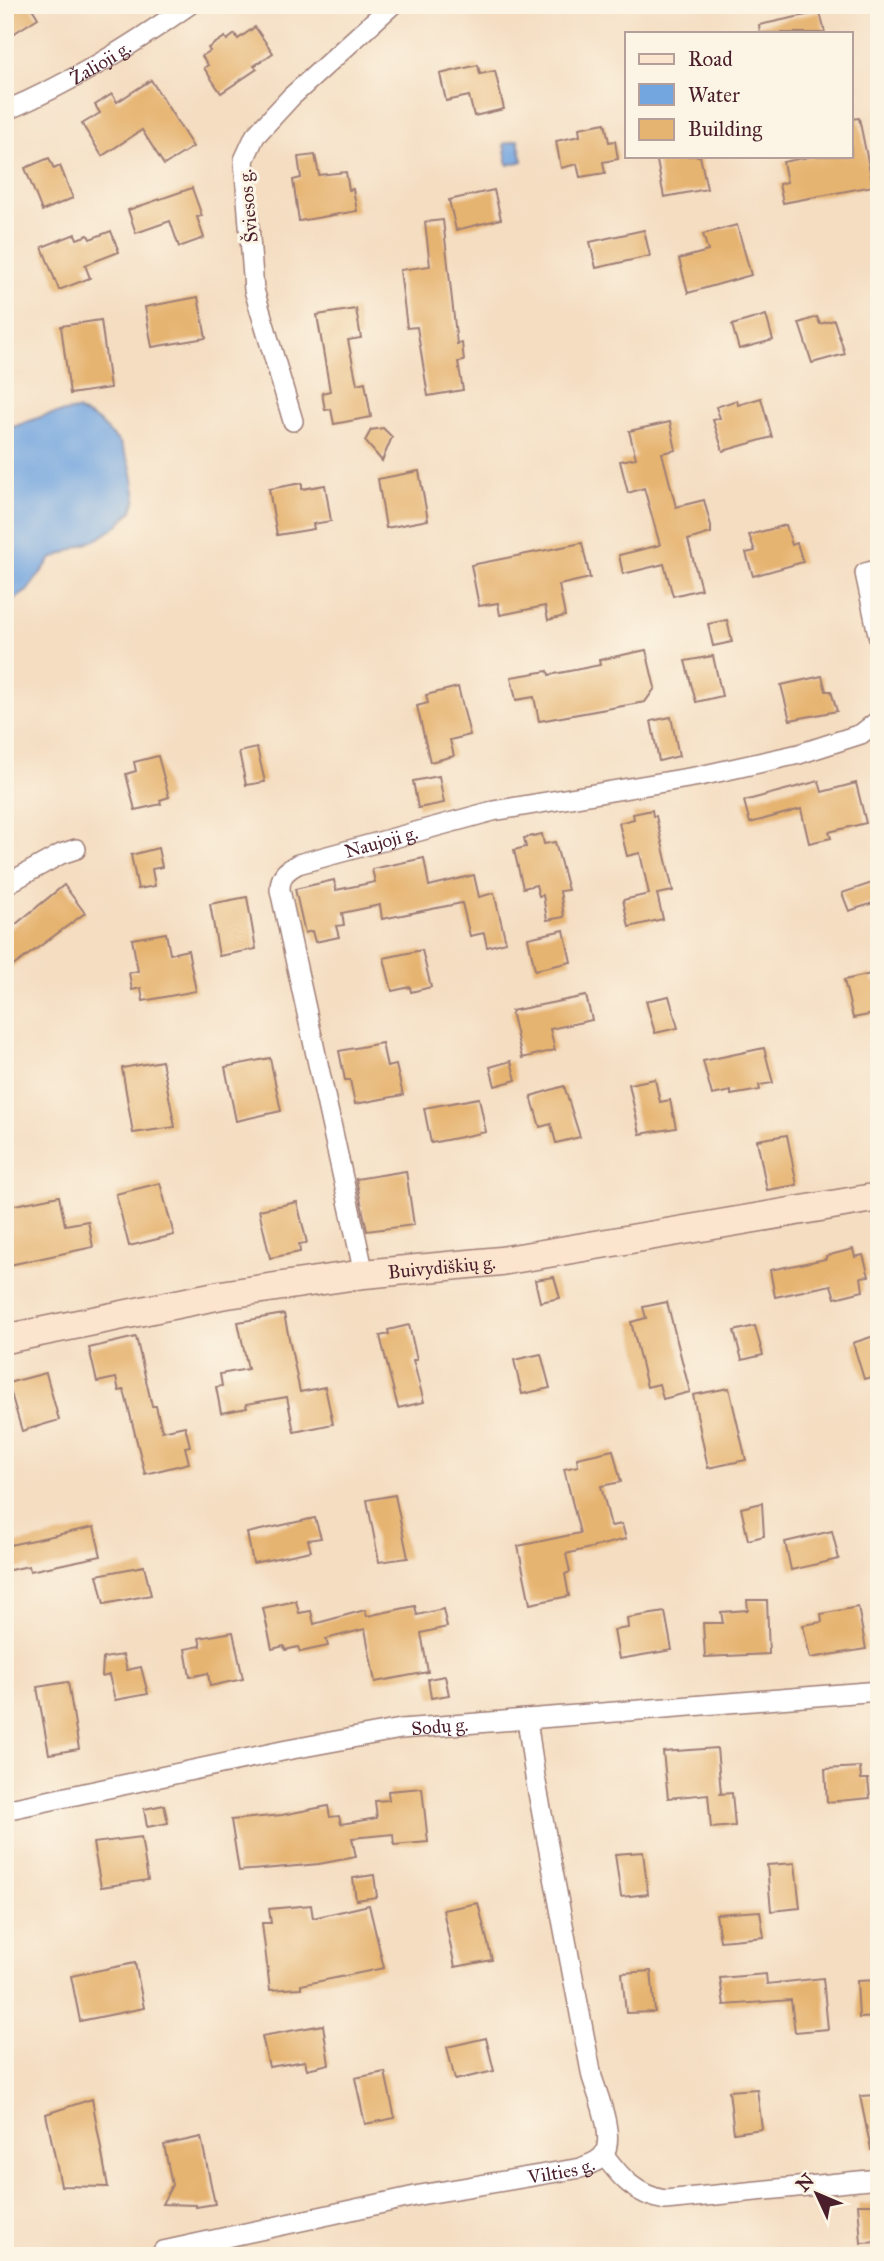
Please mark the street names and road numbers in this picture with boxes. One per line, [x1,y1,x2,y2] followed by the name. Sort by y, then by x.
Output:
[65,36,135,89] street label: Žalioji g.
[233,168,264,244] street label: Šviesos g.
[342,820,420,862] street label: Naujoji g.
[387,1250,497,1283] street label: Buivydiškių g.
[410,1712,469,1740] street label: Sodų g.
[525,2152,598,2188] street label: Vilties g.

